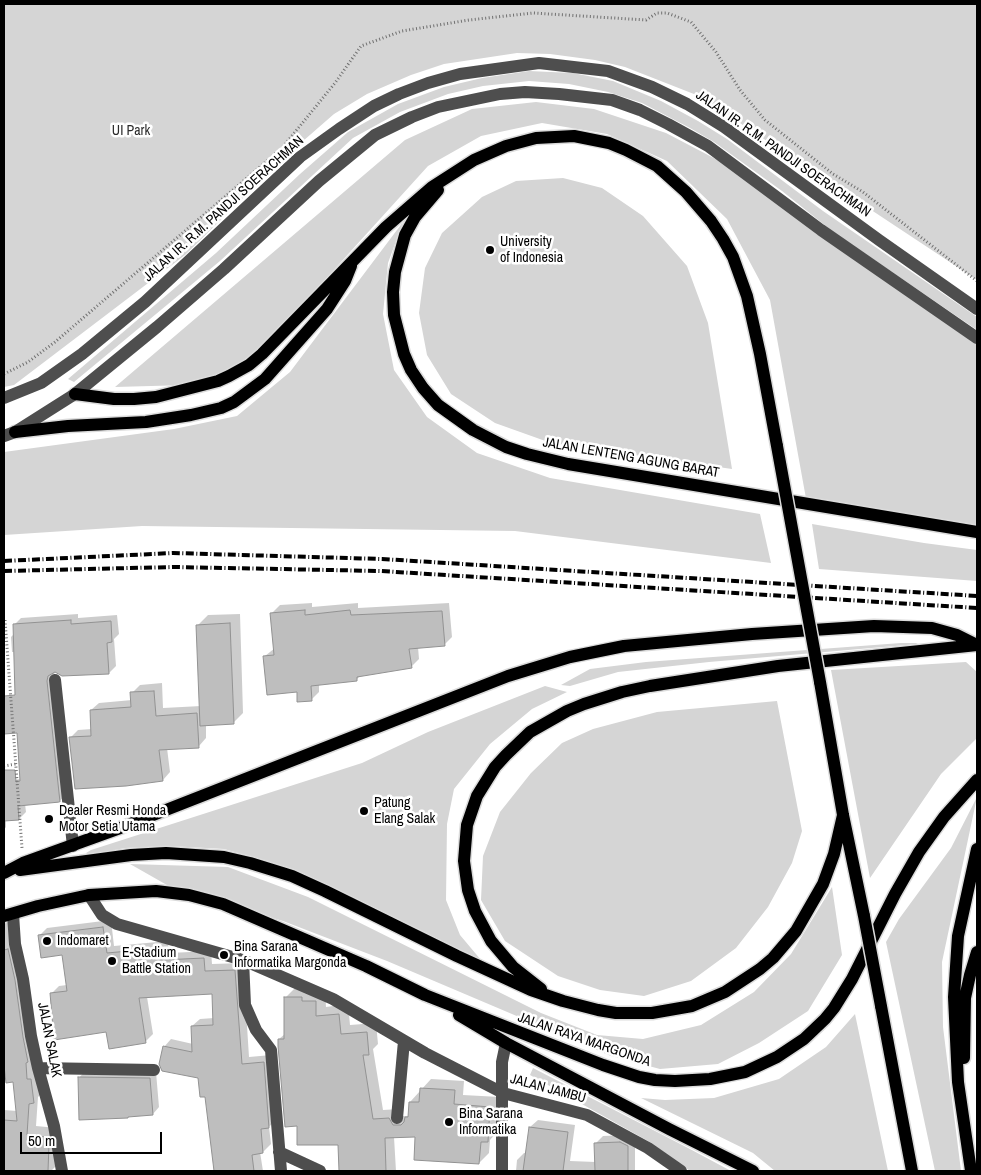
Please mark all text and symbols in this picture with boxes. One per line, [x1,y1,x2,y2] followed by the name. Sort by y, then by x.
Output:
[692,87,874,221] street label: JALAN IR. R.M. PANDJI SOERACHMAN
[112,123,150,139] park label: UI Park
[140,133,308,285] street label: JALAN IR. R.M. PANDJI SOERACHMAN
[500,234,563,266] place label: University of Indonesia
[484,244,496,256] marker: University of Indonesia
[541,434,721,482] street label: JALAN LENTENG AGUNG BARAT
[374,795,435,828] place label: Patung Elang Salak
[59,803,166,836] place label: Dealer Resmi Honda Motor Setia Utama
[358,805,370,817] marker: Patung Elang Salak
[43,813,55,825] marker: Dealer Resmi Honda Motor Setia Utama
[57,933,109,949] place label: Indomaret
[41,935,53,947] marker: Indomaret
[234,939,346,972] place label: Bina Sarana Informatika Margonda
[122,945,191,978] place label: E-Stadium Battle Station
[218,949,230,961] marker: Bina Sarana Informatika Margonda
[106,955,118,967] marker: E-Stadium Battle Station
[34,1001,64,1079] street label: JALAN SALAK
[515,1009,653,1071] street label: JALAN RAYA MARGONDA
[508,1071,588,1107] street label: JALAN JAMBU
[459,1106,523,1138] place label: Bina Sarana Informatika
[443,1116,455,1128] marker: Bina Sarana Informatika
[22,1122,165,1154] scale bar
[28,1130,55,1151] text: 50 m

